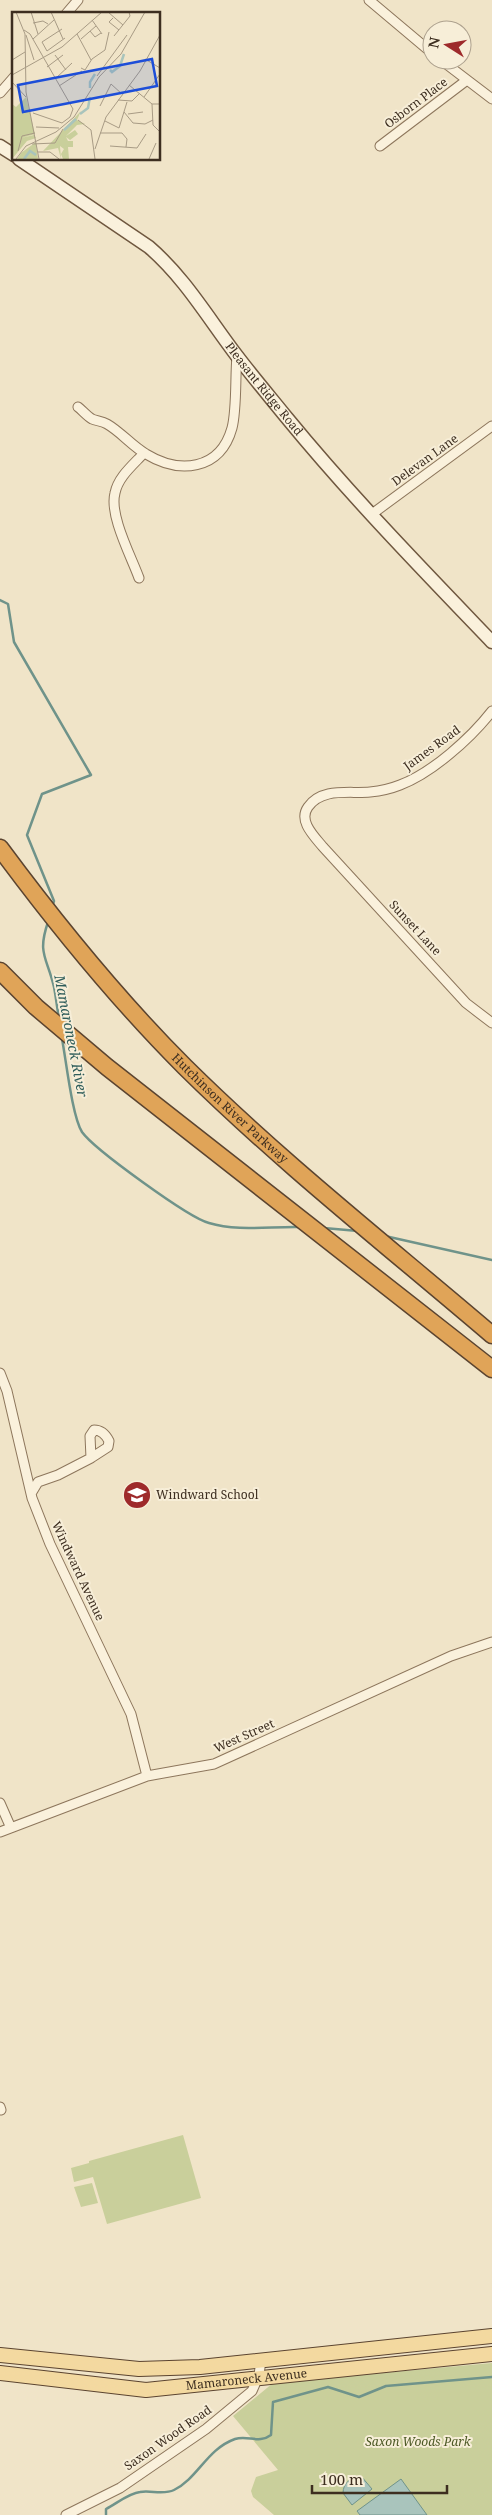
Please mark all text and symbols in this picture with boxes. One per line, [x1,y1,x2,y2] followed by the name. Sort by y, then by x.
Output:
[12,12,160,160] inset map
[422,20,472,70] north arrow
[423,35,444,50] text: N
[381,73,451,132] street label: Osborn Place
[221,338,308,440] street label: Pleasant Ridge Road
[388,430,461,489] street label: Delevan Lane
[399,721,464,775] street label: James Road
[385,896,445,959] street label: Sunset Lane
[50,972,93,1099] water label: Mamaroneck River
[168,1049,292,1167] street label: Hutchinson River Parkway
[122,1480,152,1510] school or university icon: Windward School
[156,1486,259,1503] place label: Windward School
[48,1518,109,1623] street label: Windward Avenue
[211,1715,277,1756] street label: West Street
[185,2364,308,2394] street label: Mamaroneck Avenue
[121,2401,215,2474] street label: Saxon Wood Road
[365,2433,472,2450] park label: Saxon Woods Park
[312,2462,447,2494] scale bar
[320,2469,363,2489] text: 100 m

